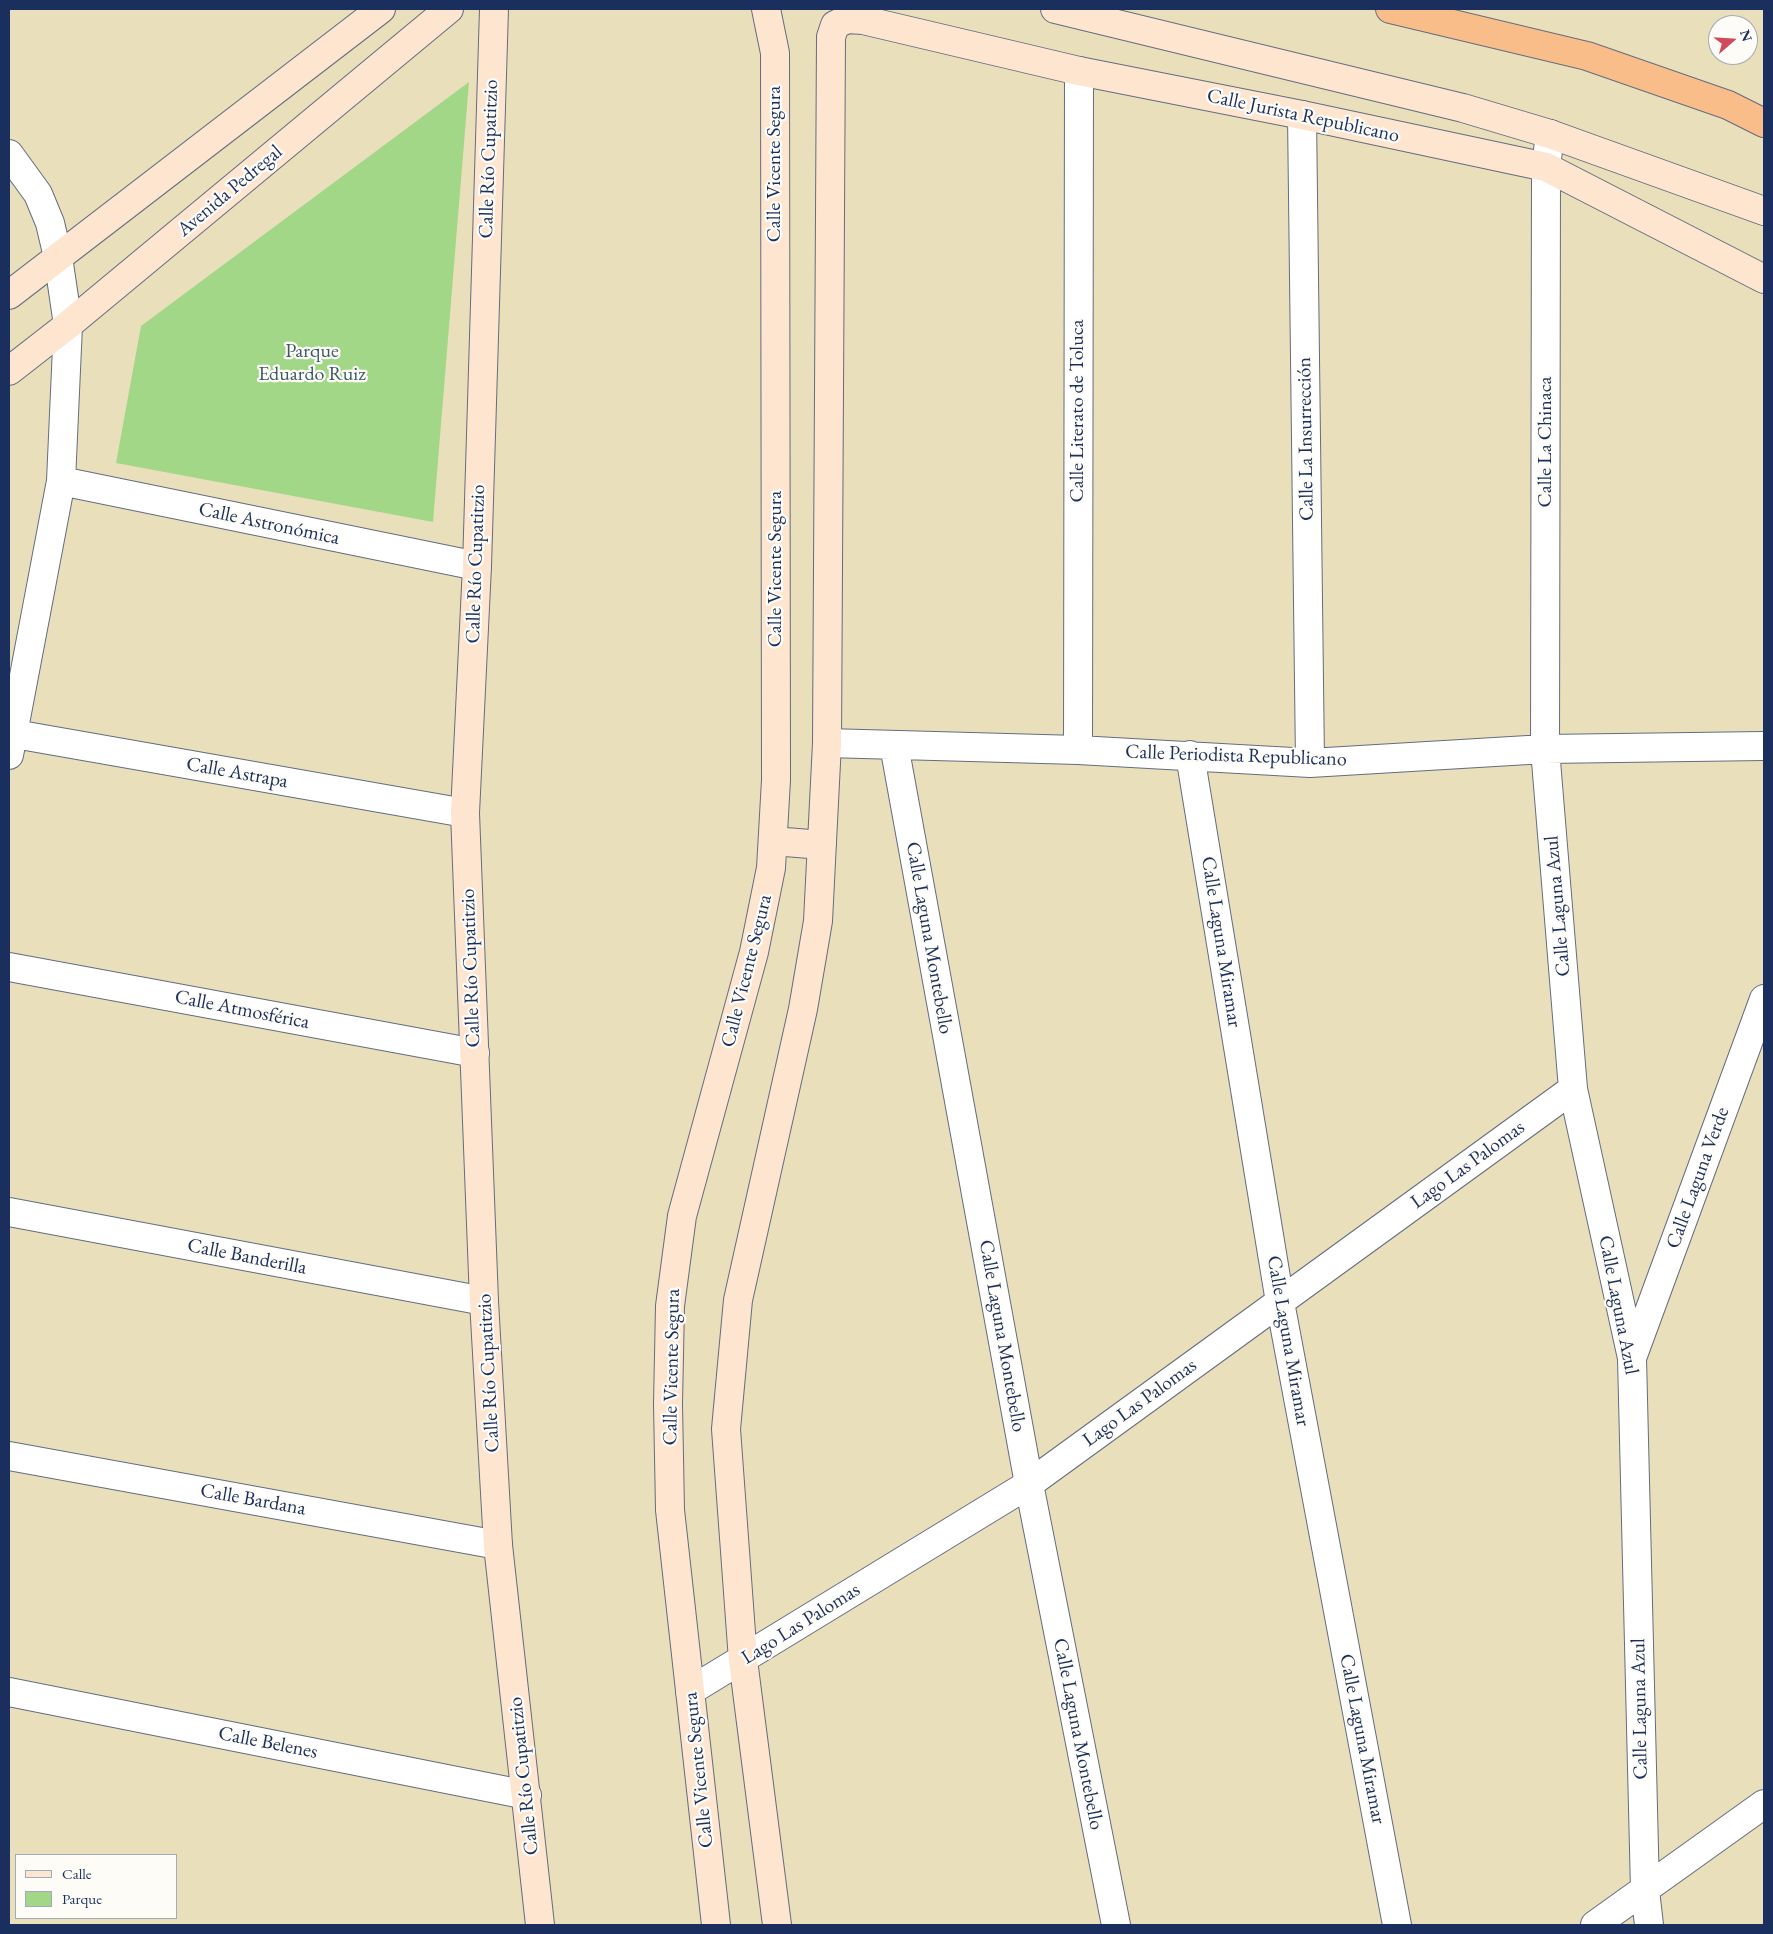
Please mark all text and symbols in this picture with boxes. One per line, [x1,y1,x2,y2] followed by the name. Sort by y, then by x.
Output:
[1708,15,1758,65] north arrow
[1736,27,1757,44] text: N
[474,79,504,239] street label: Calle Río Cupatitzio
[1205,84,1401,148] street label: Calle Jurista Republicano
[763,86,787,242] street label: Calle Vicente Segura
[173,140,287,242] street label: Avenida Pedregal
[1066,319,1090,503] street label: Calle Literato de Toluca
[258,340,366,387] park label: Parque Eduardo Ruiz
[1293,357,1319,521] street label: Calle La Insurrección
[1534,377,1558,507] street label: Calle La Chinaca
[461,484,491,644] street label: Calle Río Cupatitzio
[764,491,788,647] street label: Calle Vicente Segura
[196,497,342,551] street label: Calle Astronómica
[1125,740,1347,772] street label: Calle Periodista Republicano
[184,752,290,794] street label: Calle Astrapa
[1540,835,1576,977] street label: Calle Laguna Azul
[900,840,958,1036] street label: Calle Laguna Montebello
[1196,855,1246,1029] street label: Calle Laguna Miramar
[456,888,486,1048] street label: Calle Río Cupatitzio
[716,892,778,1050] street label: Calle Vicente Segura
[173,985,311,1035] street label: Calle Atmosférica
[1661,1104,1735,1252] street label: Calle Laguna Verde
[1406,1116,1530,1214] street label: Lago Las Palomas
[1593,1233,1643,1377] street label: Calle Laguna Azul
[185,1234,309,1280] street label: Calle Banderilla
[973,1238,1031,1434] street label: Calle Laguna Montebello
[1261,1254,1315,1428] street label: Calle Laguna Miramar
[659,1288,685,1446] street label: Calle Vicente Segura
[473,1293,505,1453] street label: Calle Río Cupatitzio
[1078,1354,1202,1452] street label: Lago Las Palomas
[198,1479,308,1521] street label: Calle Bardana
[737,1578,865,1670] street label: Lago Las Palomas
[1048,1636,1108,1832] street label: Calle Laguna Montebello
[1627,1638,1653,1780] street label: Calle Laguna Azul
[1334,1652,1390,1826] street label: Calle Laguna Miramar
[679,1691,719,1849] street label: Calle Vicente Segura
[504,1696,544,1856] street label: Calle Río Cupatitzio
[216,1722,320,1764] street label: Calle Belenes
[15,1854,178,1919] legend
[62,1864,92,1883] text: Calle
[62,1889,102,1908] text: Parque

